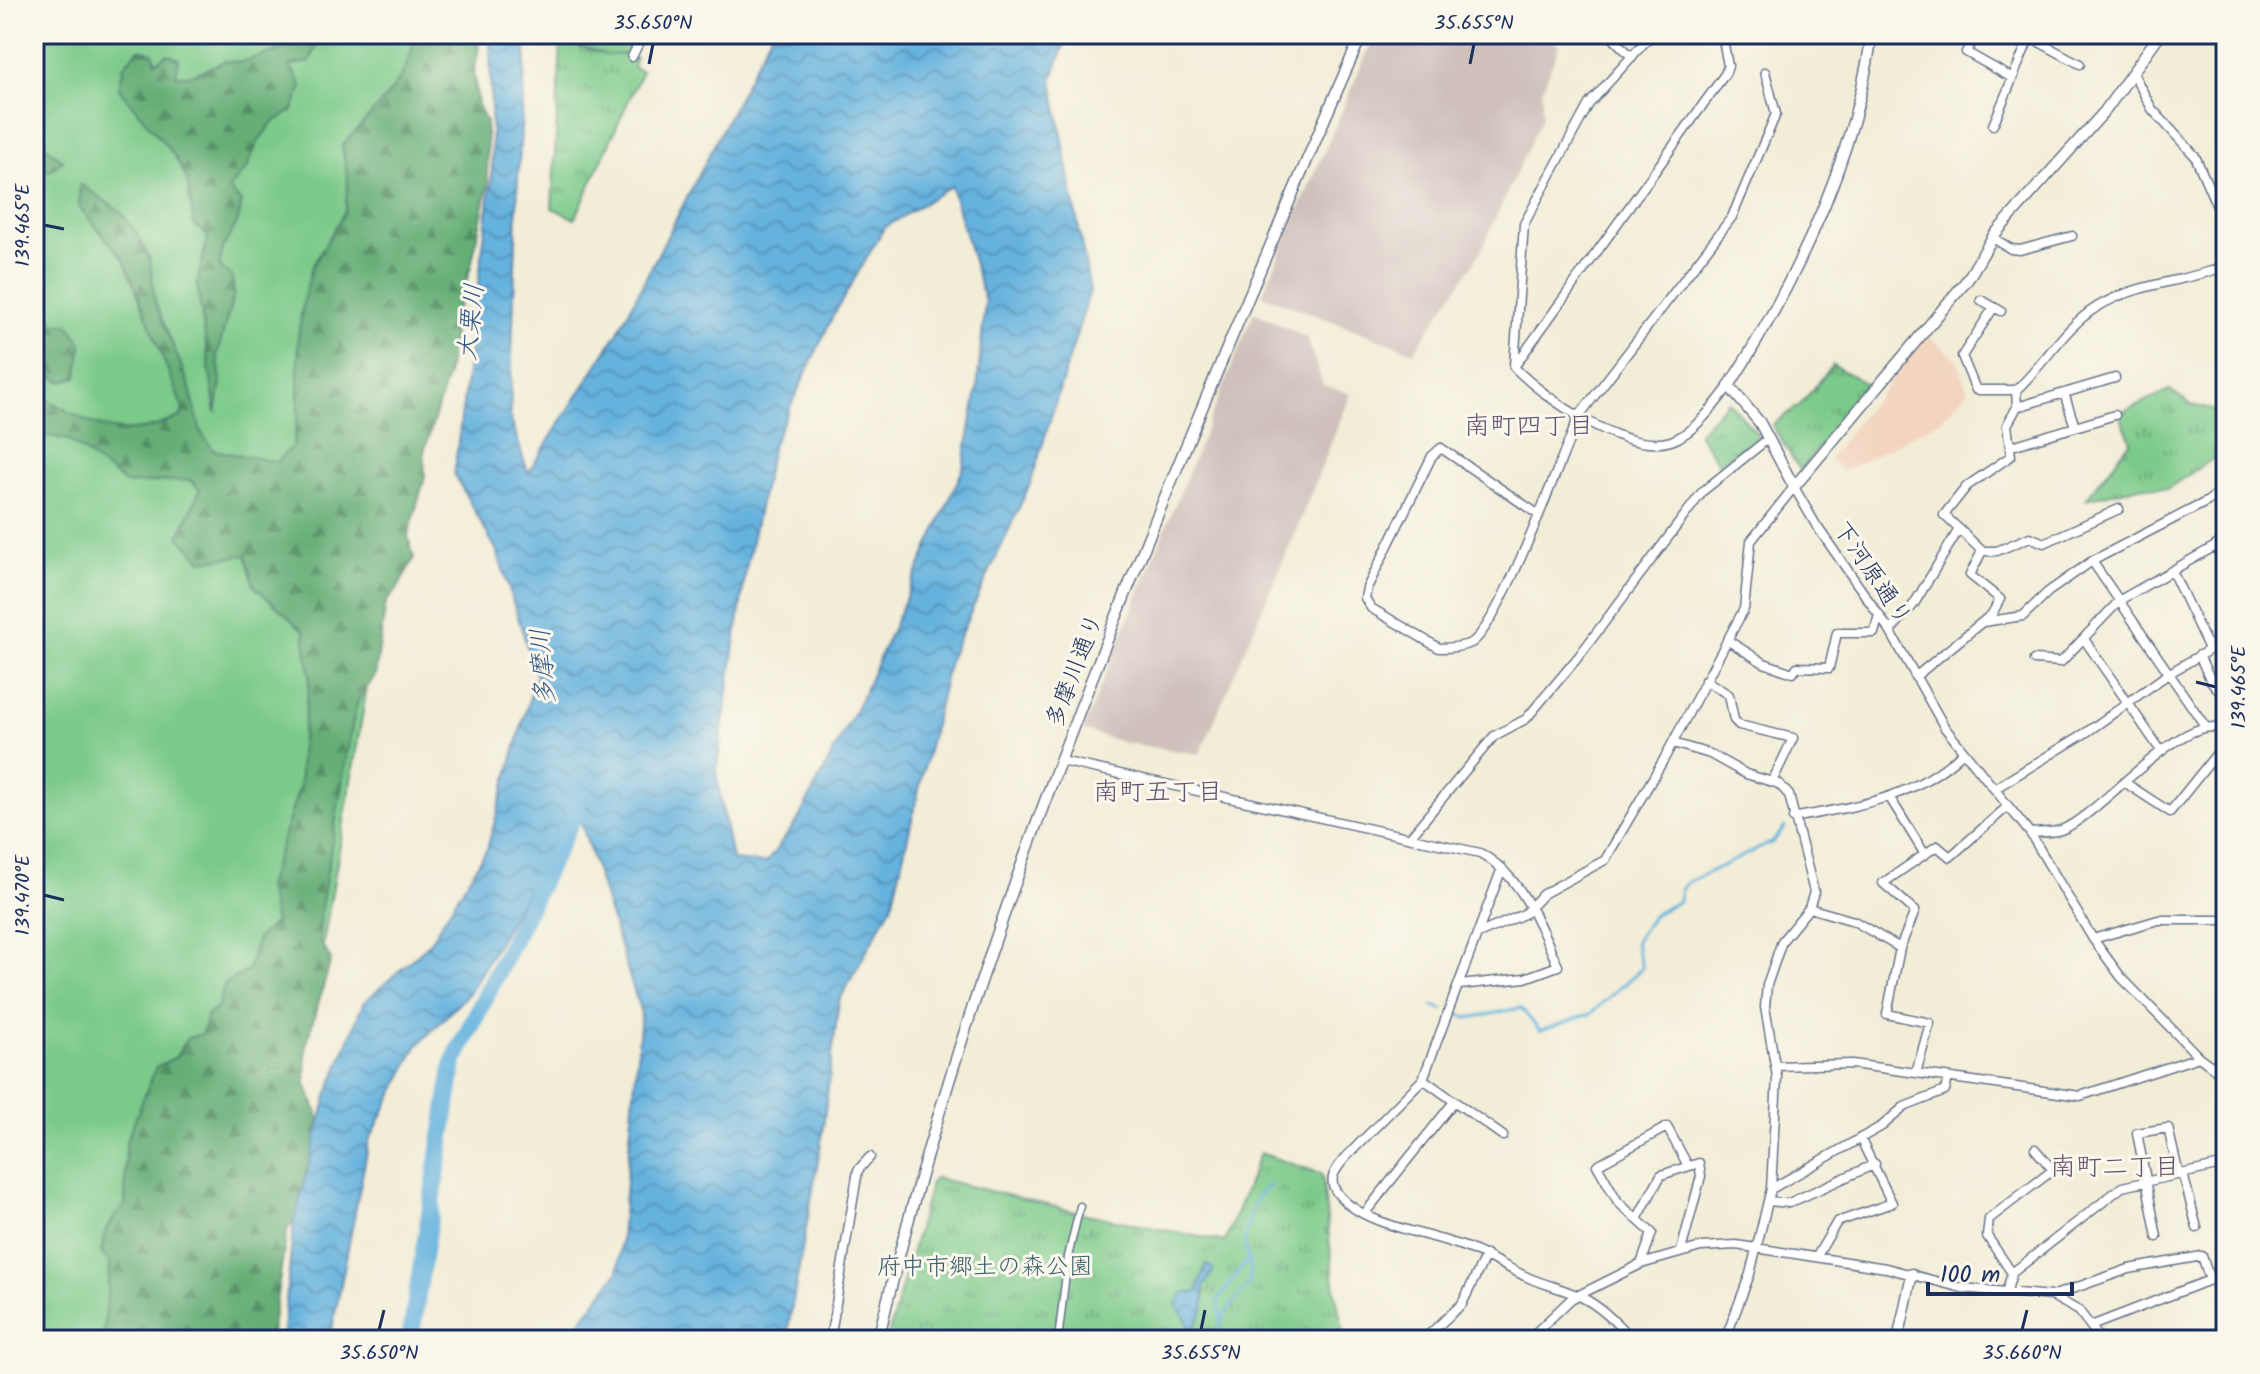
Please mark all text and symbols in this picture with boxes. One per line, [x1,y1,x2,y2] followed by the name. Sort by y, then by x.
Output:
[613,8,693,40] text: 35.650°N
[1434,8,1514,40] text: 35.655°N
[8,182,40,267] text: 139.465°E
[447,281,497,363] water label: 大栗川
[1464,406,1594,448] district label: 南町四丁目
[1822,513,1921,634] street label: 下河原通り
[1036,608,1115,734] street label: 多摩川通り
[520,626,568,707] water label: 多摩川
[2224,644,2256,729] text: 139.465°E
[1093,772,1223,814] district label: 南町五丁目
[8,853,40,935] text: 139.470°E
[2050,1147,2180,1189] district label: 南町二丁目
[1928,1246,2072,1296] scale bar
[877,1248,1093,1287] park label: 府中市郷土の森公園
[1940,1256,2000,1295] text: 100 m
[339,1338,419,1370] text: 35.650°N
[1161,1338,1241,1370] text: 35.655°N
[1982,1338,2062,1370] text: 35.660°N

